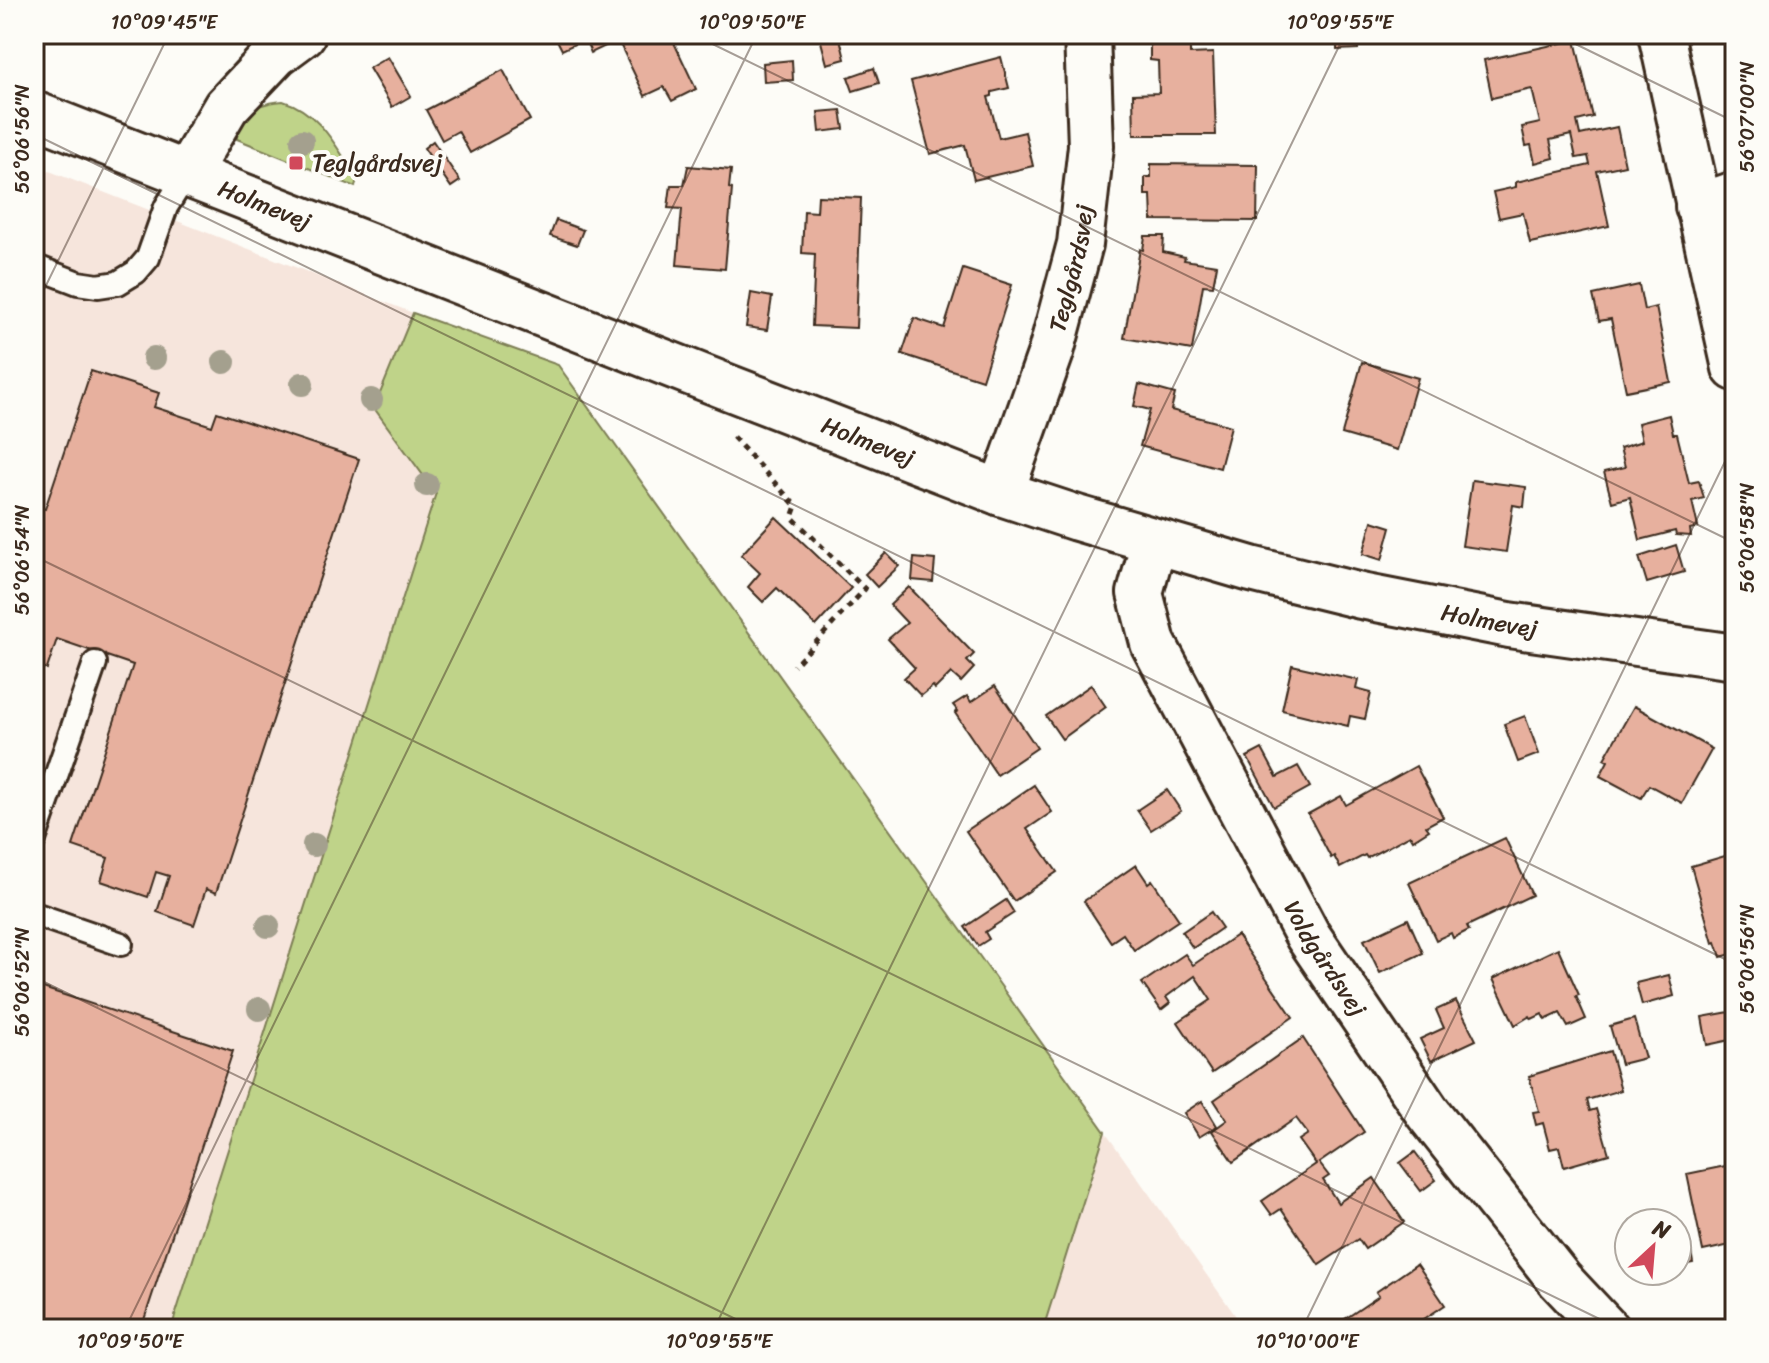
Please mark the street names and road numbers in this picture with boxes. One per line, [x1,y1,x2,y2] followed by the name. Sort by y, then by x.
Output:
[212,167,318,242] street label: Holmevej
[1036,202,1105,337] street label: Teglgårdsvej
[815,404,921,479] street label: Holmevej
[1438,591,1541,650] street label: Holmevej
[1272,893,1378,1026] street label: Voldgårdsvej

